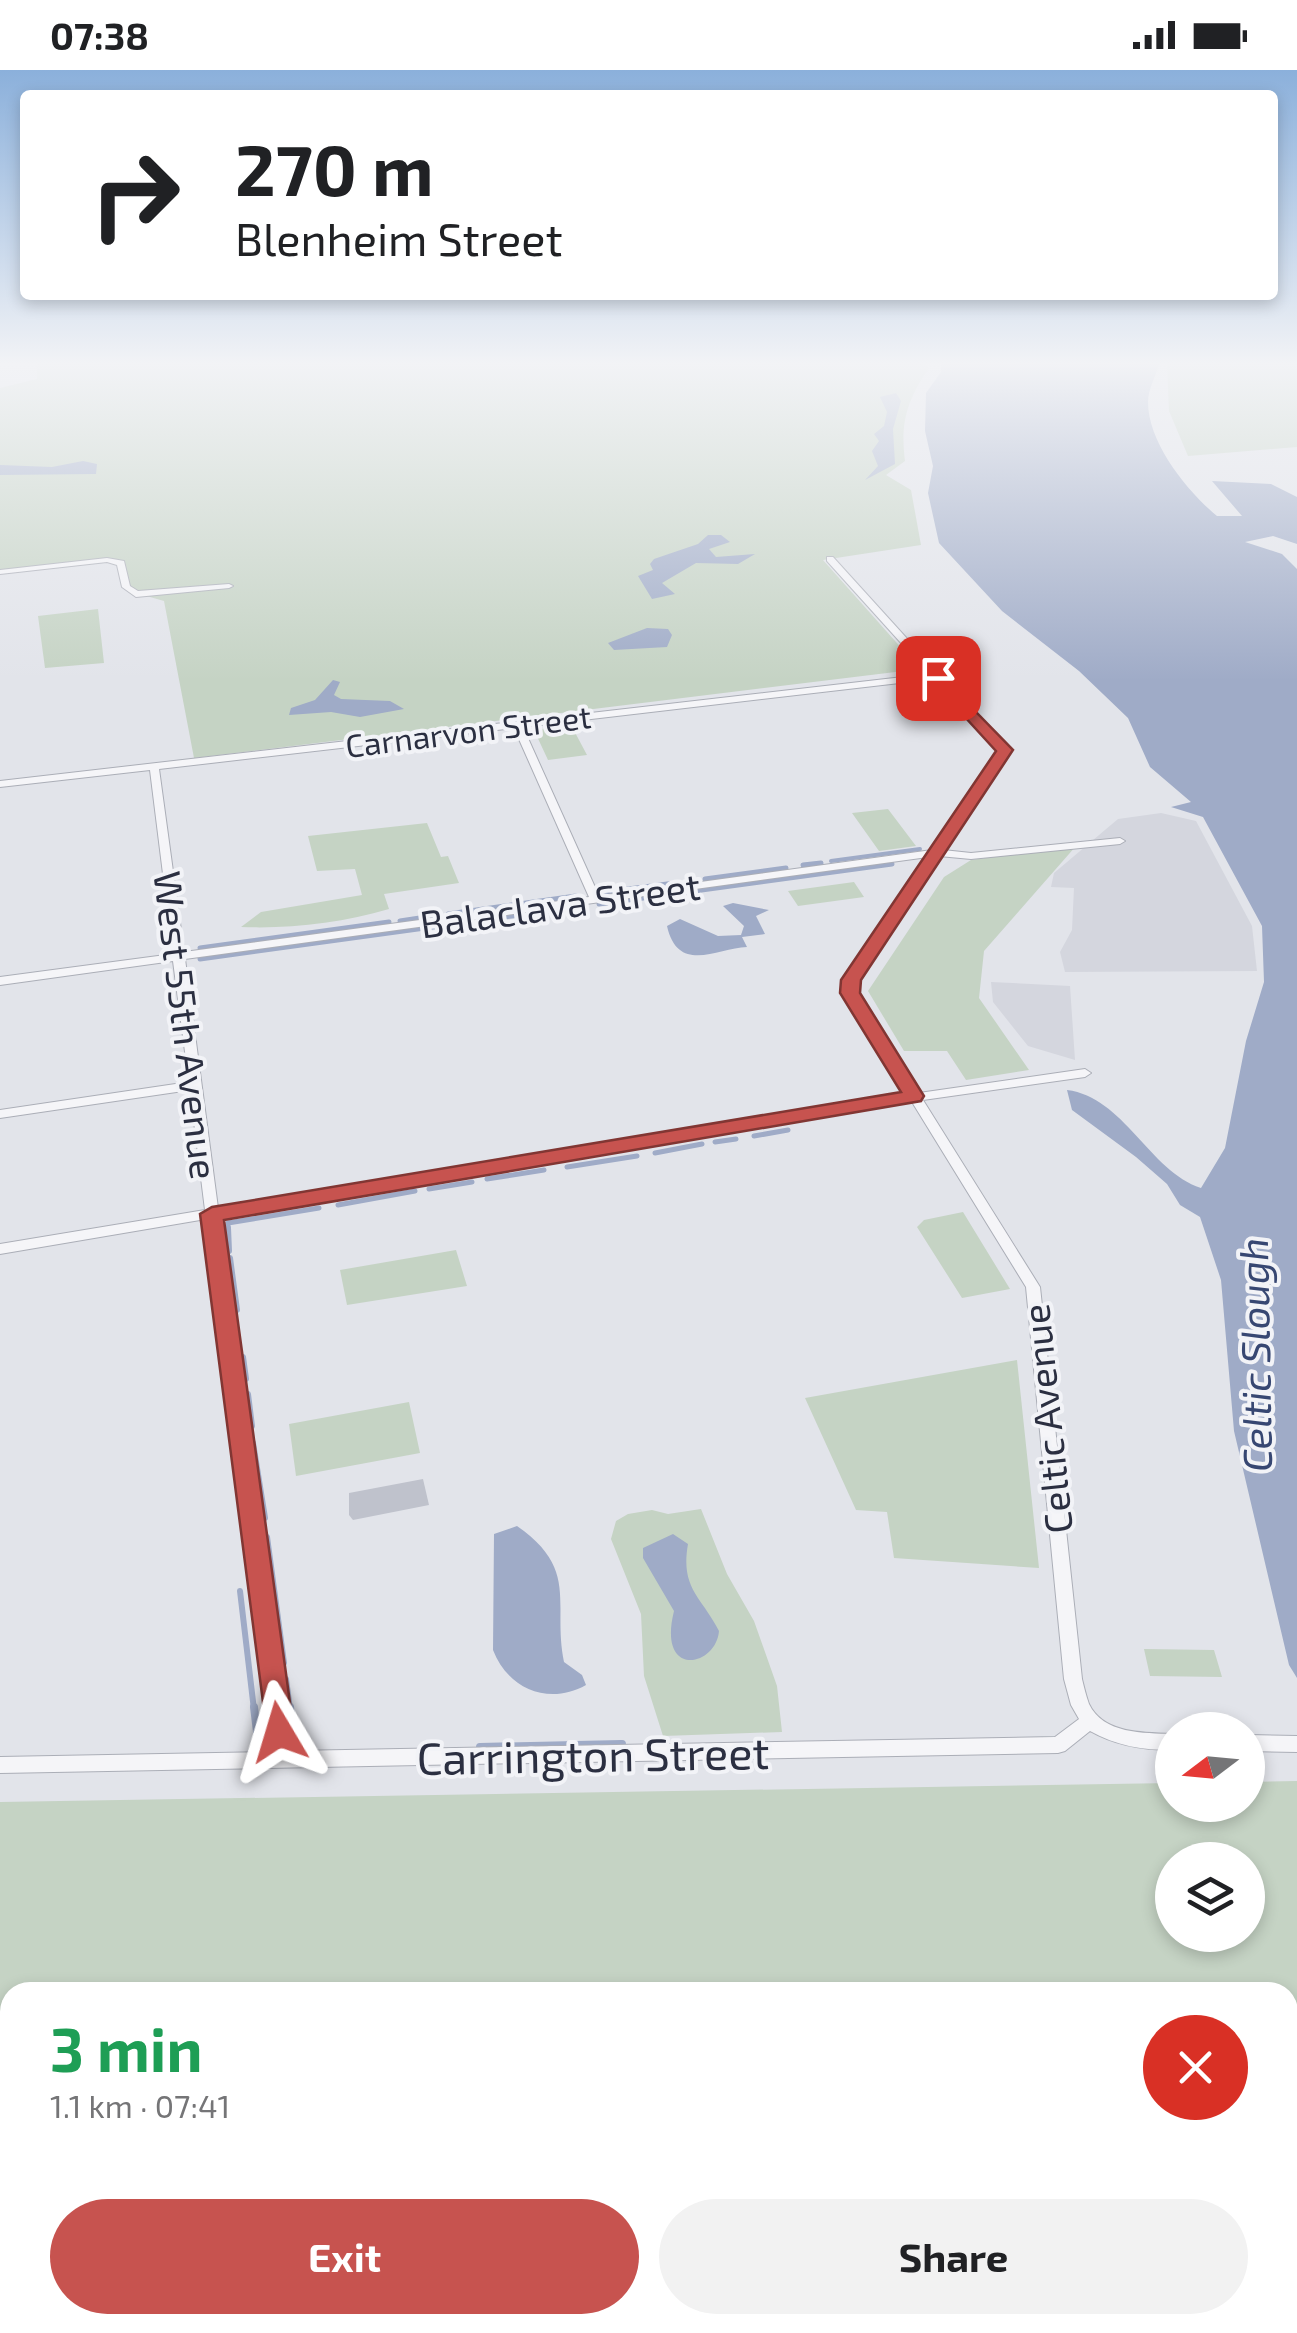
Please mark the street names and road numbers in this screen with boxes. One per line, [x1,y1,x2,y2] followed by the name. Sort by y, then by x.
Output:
[343,696,593,764] street label: Carnarvon Street
[417,862,703,946] street label: Balaclava Street
[145,868,229,1182] street label: West 55th Avenue
[1011,1302,1081,1536] street label: Celtic Avenue
[416,1724,770,1784] street label: Carrington Street

